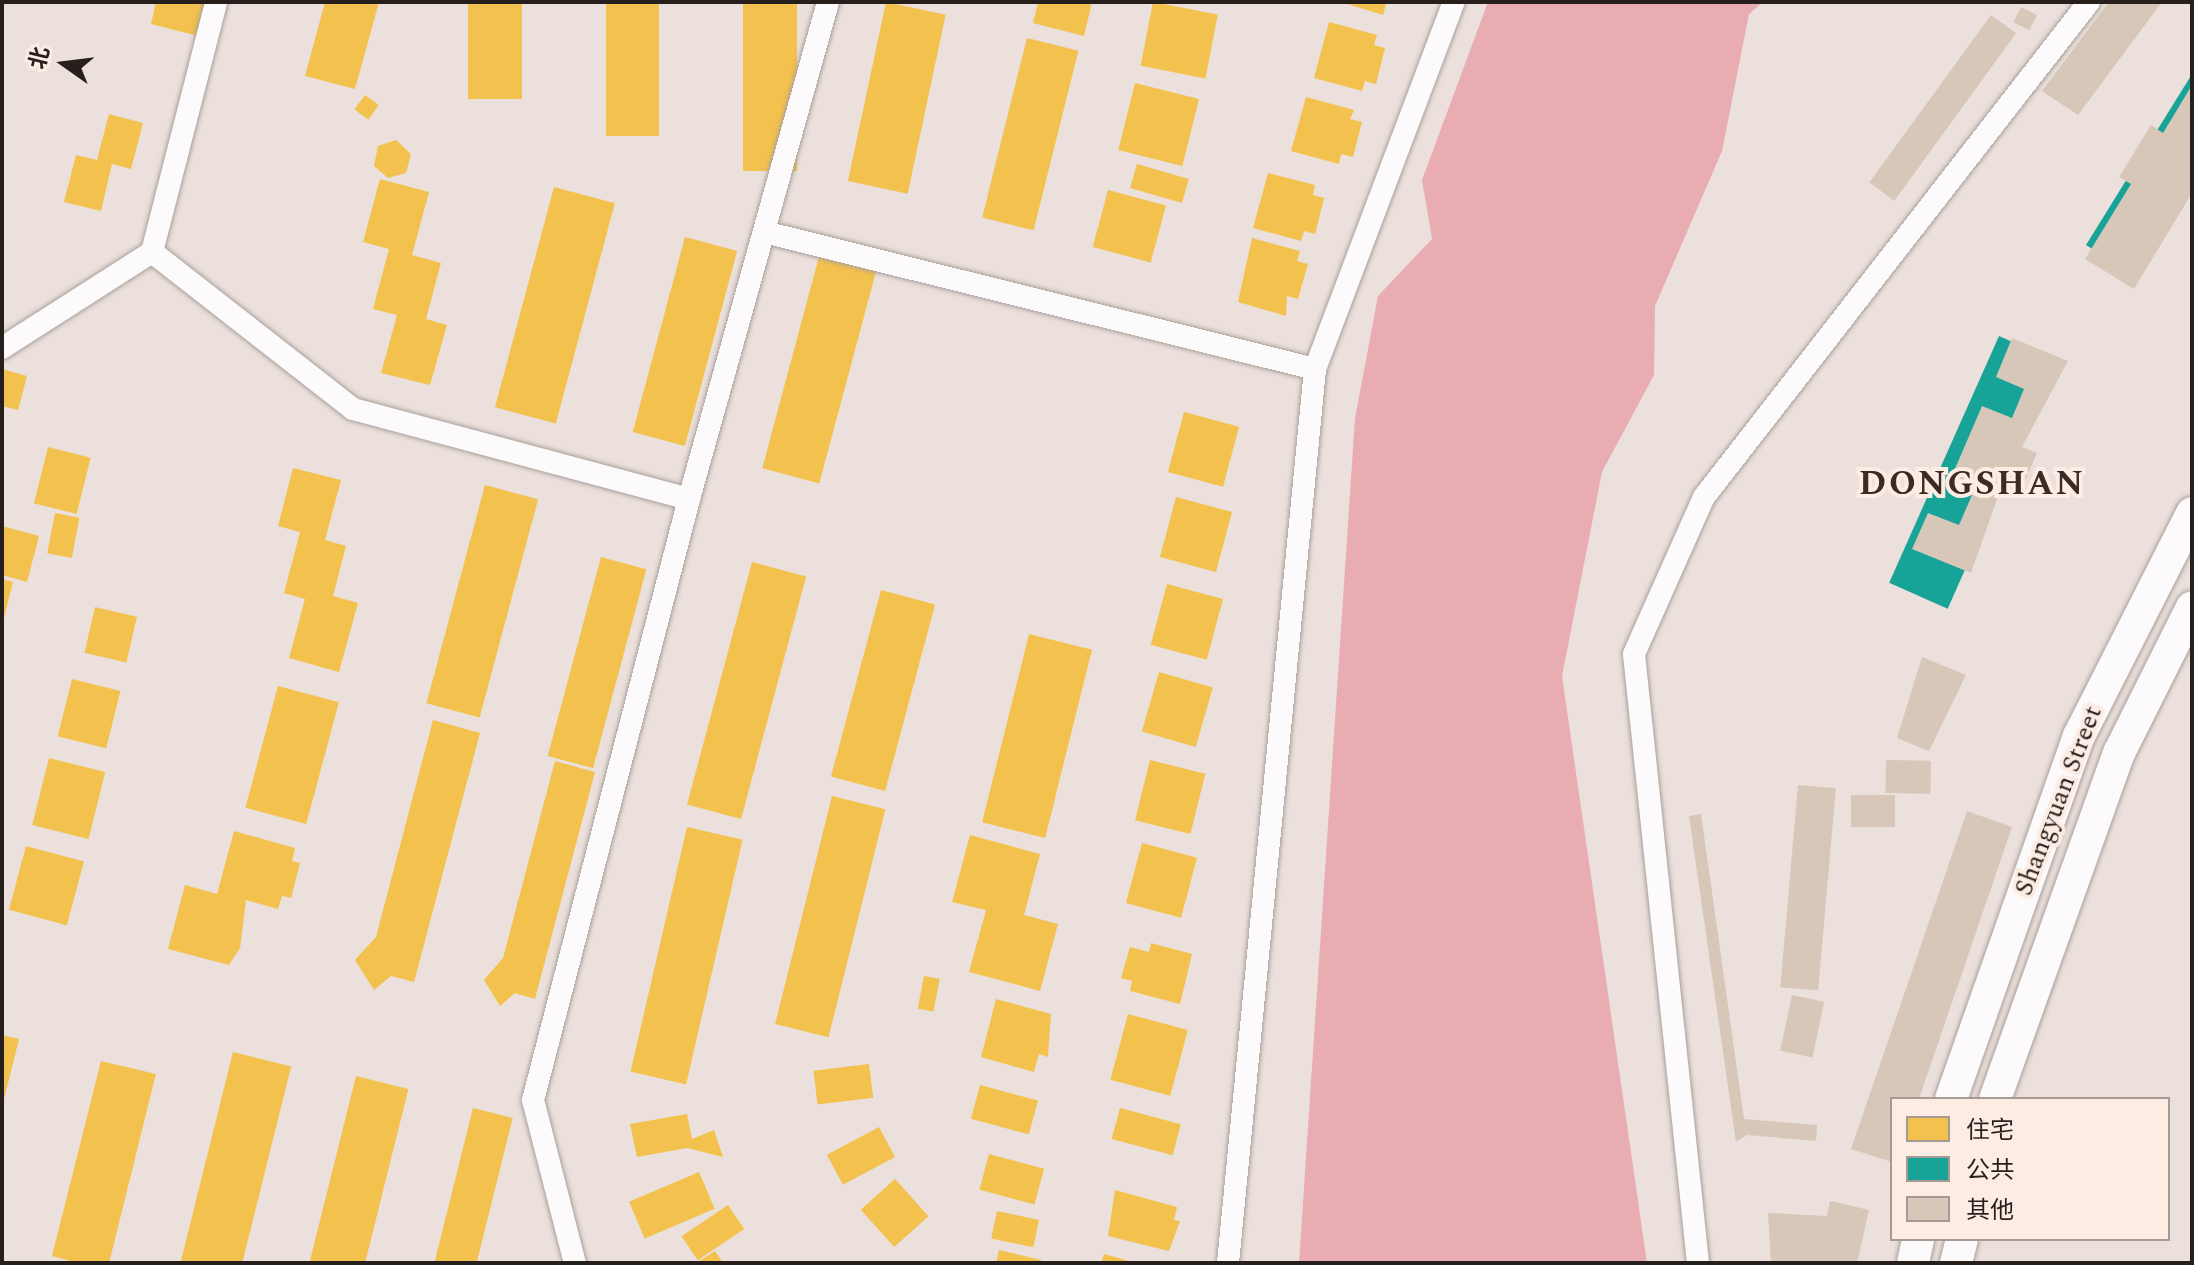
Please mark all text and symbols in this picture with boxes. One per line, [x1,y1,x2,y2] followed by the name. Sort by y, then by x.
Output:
[24,24,104,104] north arrow
[22,43,59,73] text: 北
[1859,465,2085,505] district label: DONGSHAN
[2009,702,2109,900] street label: Shangyuan Street
[1890,1097,2170,1241] legend
[1966,1113,2014,1149] text: 住宅
[1966,1153,2014,1189] text: 公共
[1966,1193,2014,1229] text: 其他

